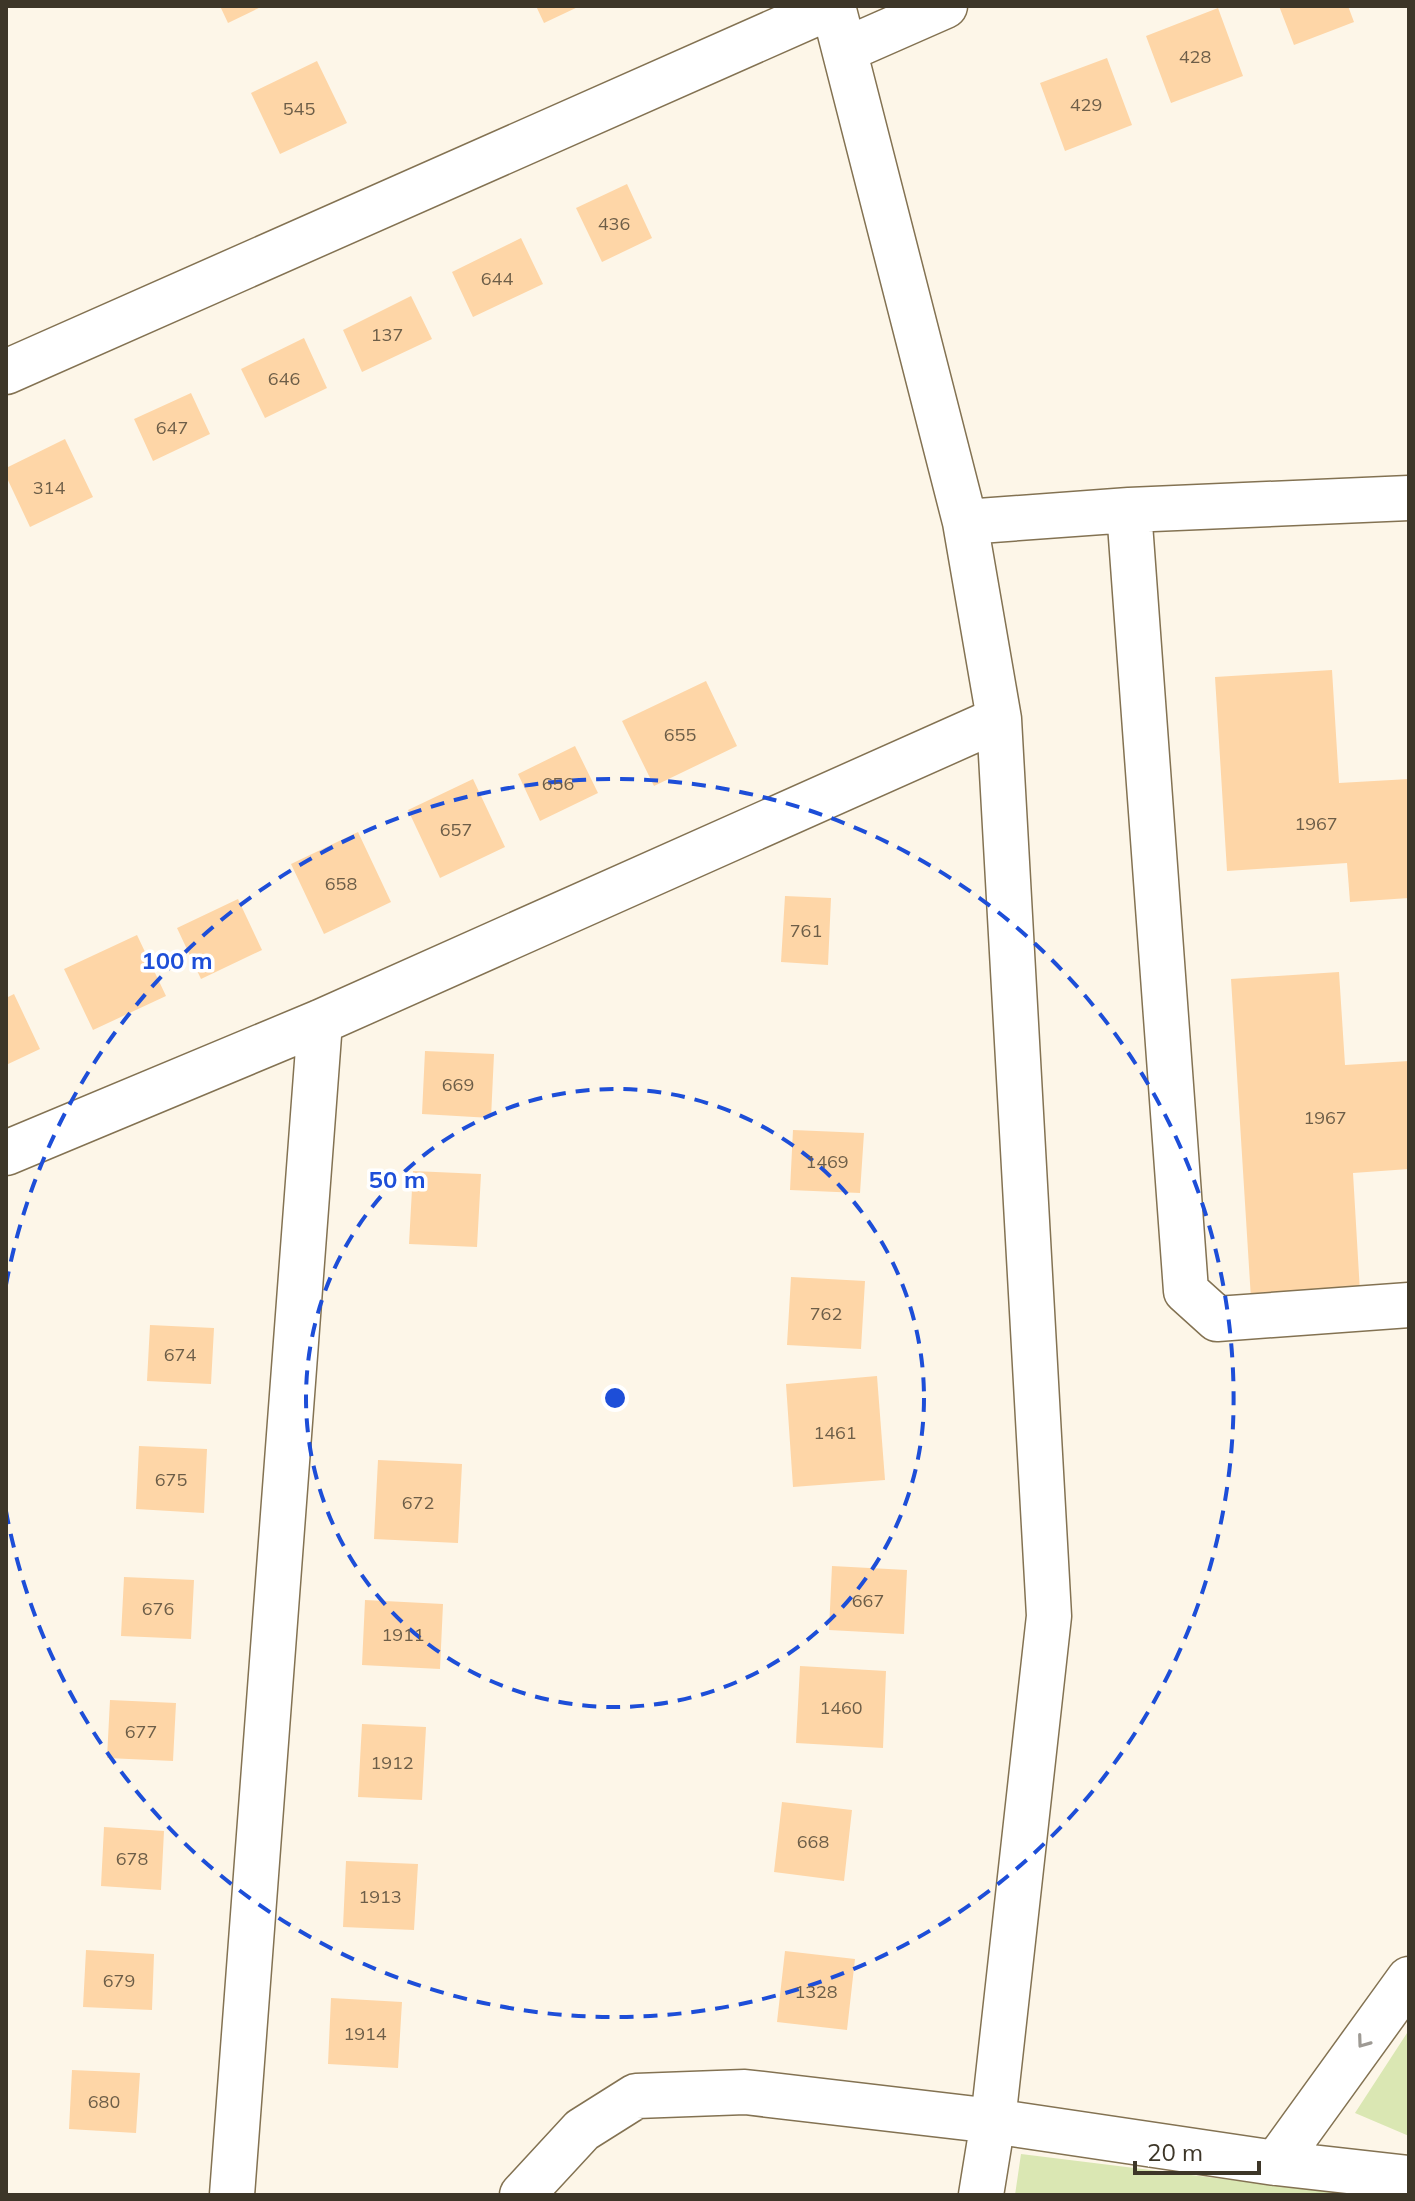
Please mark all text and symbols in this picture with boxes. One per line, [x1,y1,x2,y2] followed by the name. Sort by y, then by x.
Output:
[1179,45,1211,68] house number: 428
[1070,93,1102,116] house number: 429
[283,97,315,120] house number: 545
[598,212,630,235] house number: 436
[481,267,513,290] house number: 644
[371,323,403,346] house number: 137
[268,367,300,390] house number: 646
[156,416,188,439] house number: 647
[33,476,65,499] house number: 314
[664,723,696,746] house number: 655
[542,772,574,795] house number: 656
[1294,812,1338,835] house number: 1967
[440,818,472,841] house number: 657
[325,872,357,895] house number: 658
[790,919,822,942] house number: 761
[141,945,213,975] text: 100 m
[442,1073,474,1096] house number: 669
[1303,1106,1347,1129] house number: 1967
[805,1150,849,1173] house number: 1469
[369,1164,425,1194] text: 50 m
[810,1302,842,1325] house number: 762
[164,1343,196,1366] house number: 674
[601,1384,629,1412] centre of rings
[813,1421,857,1444] house number: 1461
[155,1468,187,1491] house number: 675
[402,1491,434,1514] house number: 672
[852,1589,884,1612] house number: 667
[142,1597,174,1620] house number: 676
[381,1623,425,1646] house number: 1911
[819,1696,863,1719] house number: 1460
[125,1720,157,1743] house number: 677
[370,1751,414,1774] house number: 1912
[797,1830,829,1853] house number: 668
[116,1847,148,1870] house number: 678
[358,1885,402,1908] house number: 1913
[103,1969,135,1992] house number: 679
[794,1980,838,2003] house number: 1328
[343,2022,387,2045] house number: 1914
[1359,2033,1373,2048] one-way arrow
[88,2090,120,2113] house number: 680
[1135,2125,1259,2175] scale bar
[1147,2137,1203,2167] text: 20 m

